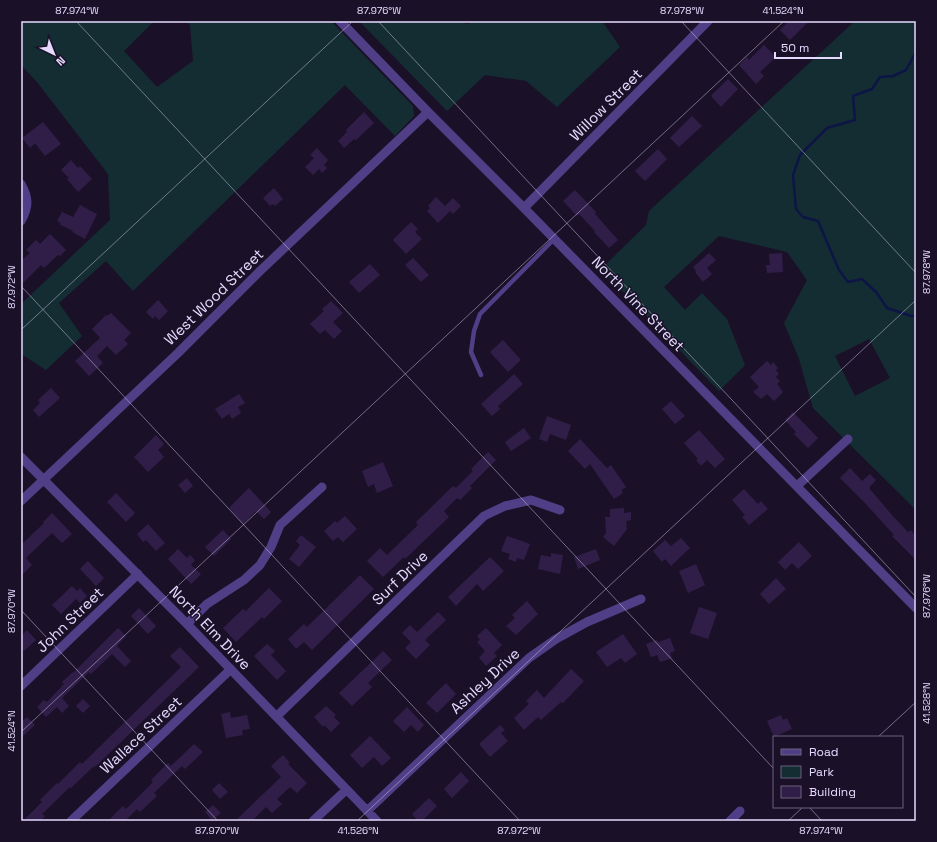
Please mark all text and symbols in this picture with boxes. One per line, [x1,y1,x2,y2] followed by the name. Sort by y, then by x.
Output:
[55,4,99,17] text: 87.974°W
[357,4,401,17] text: 87.976°W
[660,4,704,17] text: 87.978°W
[762,4,804,17] text: 41.524°N
[34,34,74,74] north arrow
[775,34,841,60] scale bar
[781,40,809,56] text: 50 m
[53,54,68,69] text: N
[565,64,646,145] street label: Willow Street
[160,244,267,349] street label: West Wood Street
[920,250,933,294] text: 87.978°W
[588,252,689,355] street label: North Vine Street
[5,265,18,309] text: 87.972°W
[368,546,432,609] street label: Surf Drive
[920,574,933,618] text: 87.976°W
[165,582,255,674] street label: North Elm Drive
[32,583,107,656] street label: John Street
[5,589,18,633] text: 87.970°W
[446,644,523,718] street label: Ashley Drive
[920,682,933,724] text: 41.528°N
[96,692,186,777] street label: Wallace Street
[5,710,18,752] text: 41.524°N
[773,736,903,808] legend
[809,744,838,760] text: Road
[809,764,834,780] text: Park
[809,784,856,800] text: Building
[195,824,239,837] text: 87.970°W
[337,824,379,837] text: 41.526°N
[497,824,541,837] text: 87.972°W
[799,824,843,837] text: 87.974°W

